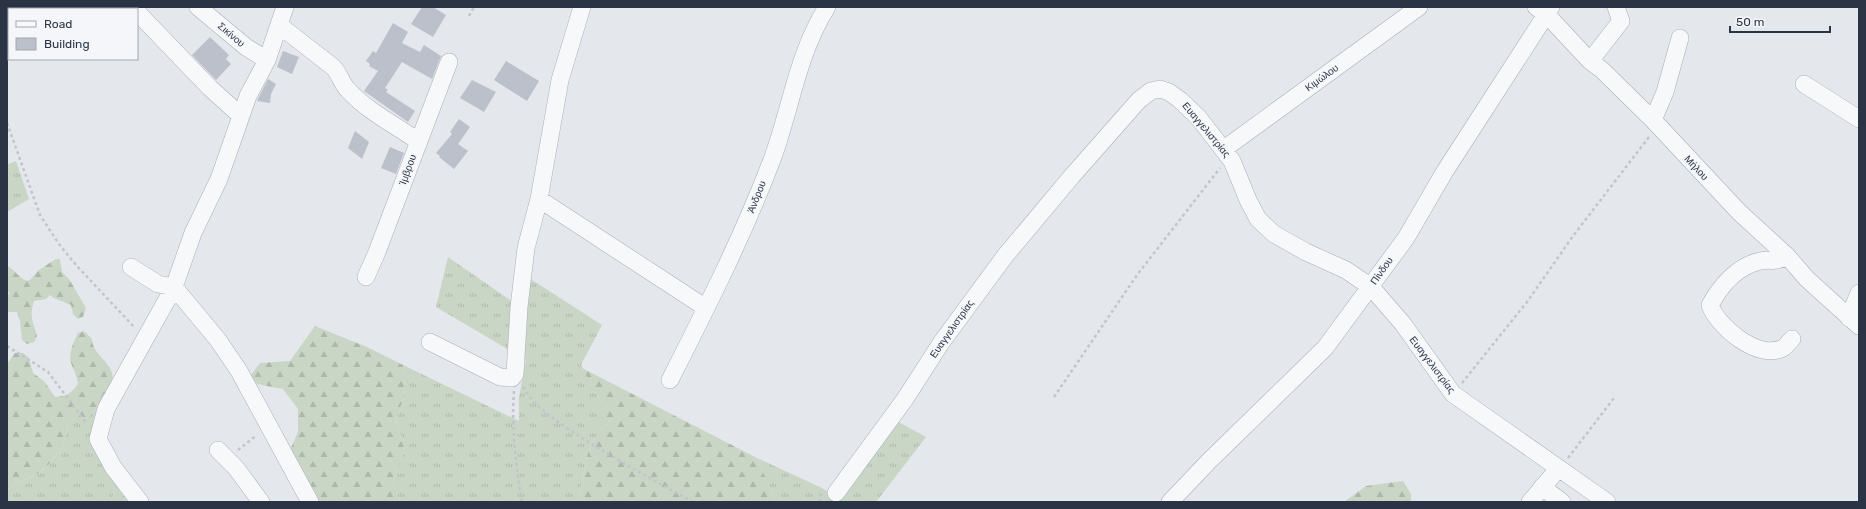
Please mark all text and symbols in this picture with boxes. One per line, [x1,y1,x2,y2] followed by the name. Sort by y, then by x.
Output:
[8,8,138,60] legend
[1730,8,1830,34] scale bar
[1736,15,1764,29] text: 50 m
[44,17,72,31] text: Road
[215,20,247,50] street label: Σικίνου
[44,37,90,51] text: Building
[1303,62,1341,94] street label: Κιμώλου
[1179,100,1233,160] street label: Ευαγγελιστρίας
[397,153,419,188] street label: Ίμβρου
[1681,153,1711,183] street label: Μήλου
[745,179,769,215] street label: Άνδρου
[1368,255,1396,287] street label: Πίνδου
[928,297,977,360] street label: Ευαγγελιστρίας
[1407,334,1457,396] street label: Ευαγγελιστρίας

